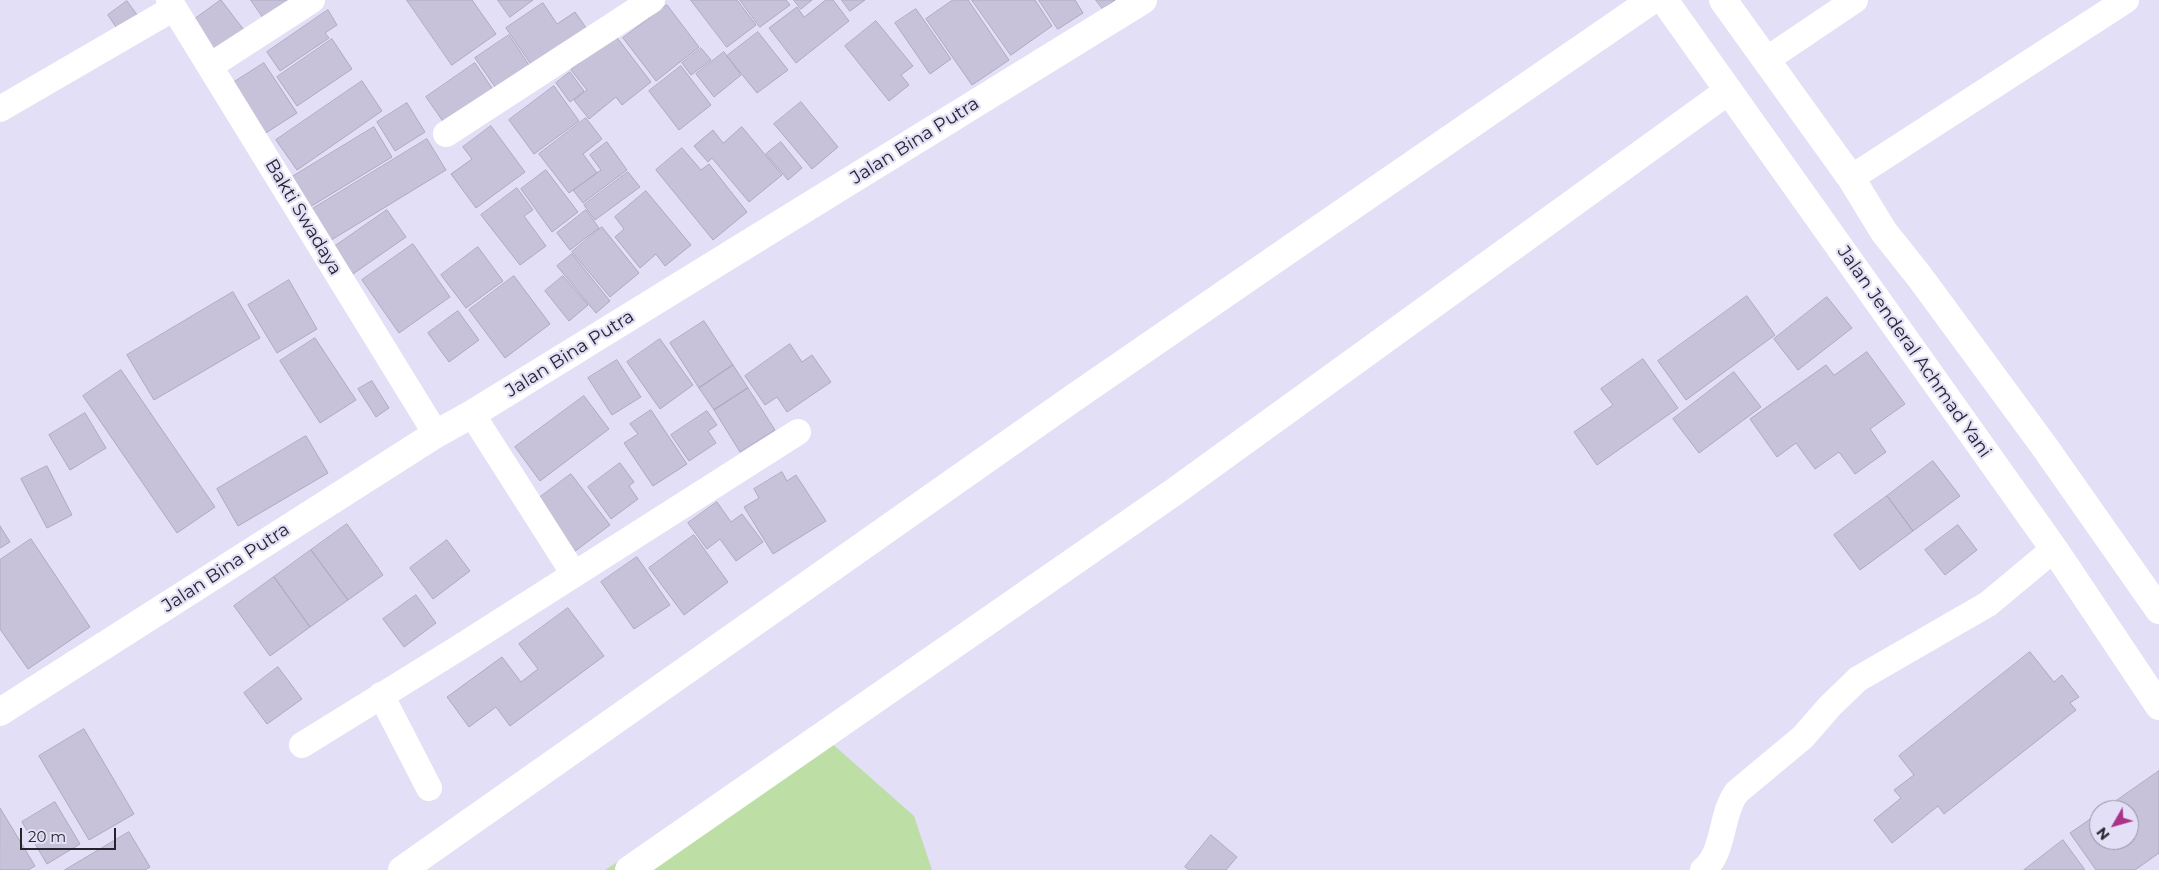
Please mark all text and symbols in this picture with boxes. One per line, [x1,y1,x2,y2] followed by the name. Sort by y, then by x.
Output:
[847,93,983,189] street label: Jalan Bina Putra
[260,155,346,279] street label: Bakti Swadaya
[1833,242,1995,462] street label: Jalan Jenderal Achmad Yani
[502,306,638,402] street label: Jalan Bina Putra
[158,519,294,617] street label: Jalan Bina Putra
[2089,800,2139,850] north arrow
[22,818,119,850] scale bar
[2092,824,2114,844] text: N
[28,827,66,846] text: 20 m

